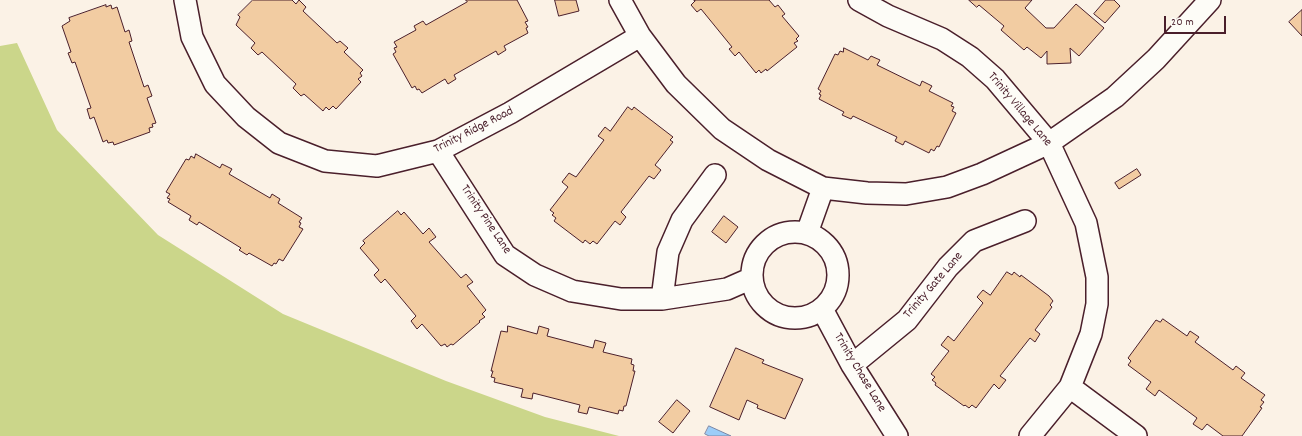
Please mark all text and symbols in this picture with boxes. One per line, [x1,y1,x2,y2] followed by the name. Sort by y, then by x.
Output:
[1166,8,1228,34] scale bar
[1171,14,1194,31] text: 20 m
[983,70,1055,150] street label: Trinity Village Lane
[432,104,516,158] street label: Trinity Ridge Road
[456,182,514,258] street label: Trinity Pine Lane
[901,250,967,322] street label: Trinity Gate Lane
[829,331,889,415] street label: Trinity Chase Lane

